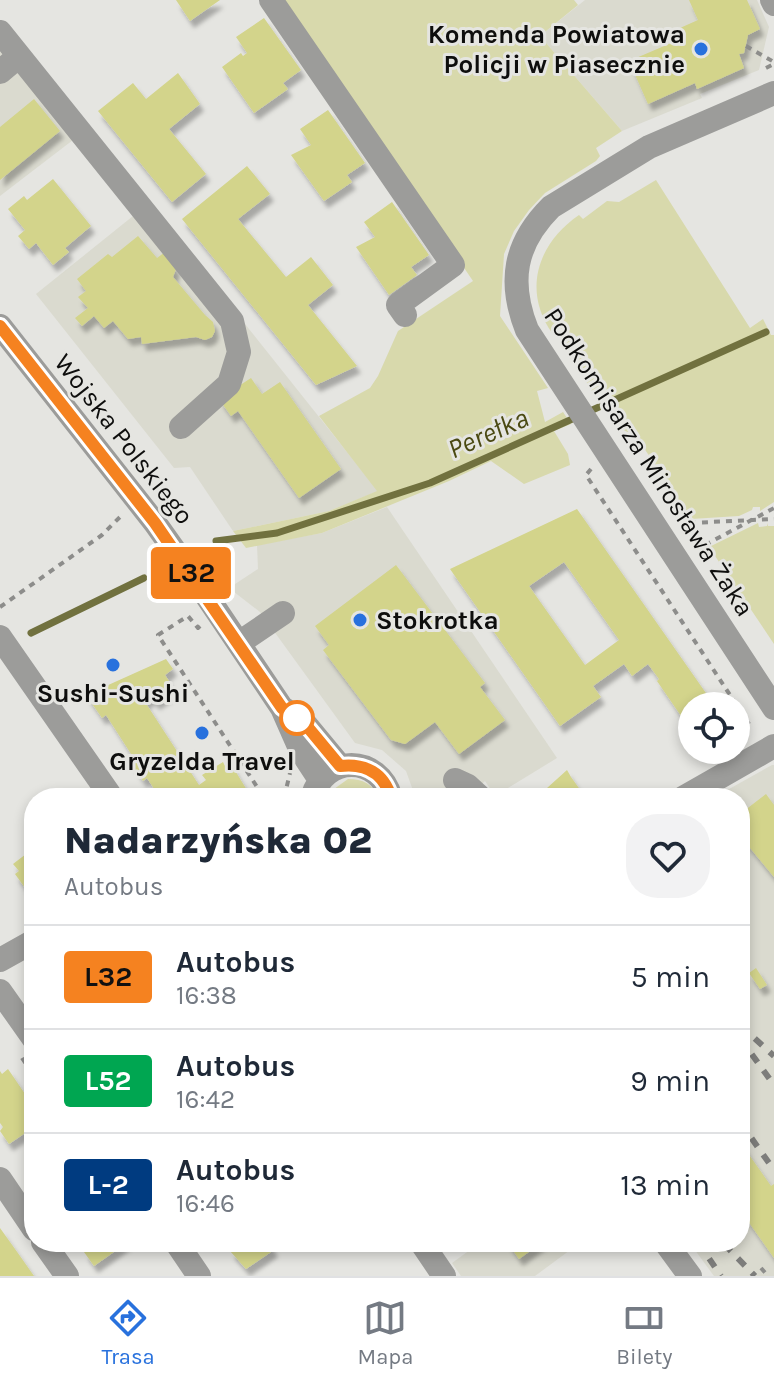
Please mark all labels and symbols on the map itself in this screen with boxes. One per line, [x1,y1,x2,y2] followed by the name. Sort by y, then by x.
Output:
[428,19,685,80] place label: Komenda Powiatowa Policji w Piasecznie
[692,40,710,58] marker: Komenda Powiatowa Policji w Piasecznie
[537,302,761,622] street label: Podkomisarza Mirosława Żaka
[48,348,200,530] street label: Wojska Polskiego
[443,401,533,465] water label: Perełka
[145,547,237,599] line badge: L32
[376,605,499,636] place label: Stokrotka
[351,611,369,629] marker: Stokrotka
[104,656,122,674] marker: Sushi-Sushi
[37,678,189,709] place label: Sushi-Sushi
[280,701,314,735] unlabelled marker
[193,724,211,742] marker: Gryzelda Travel
[109,746,295,777] place label: Gryzelda Travel

